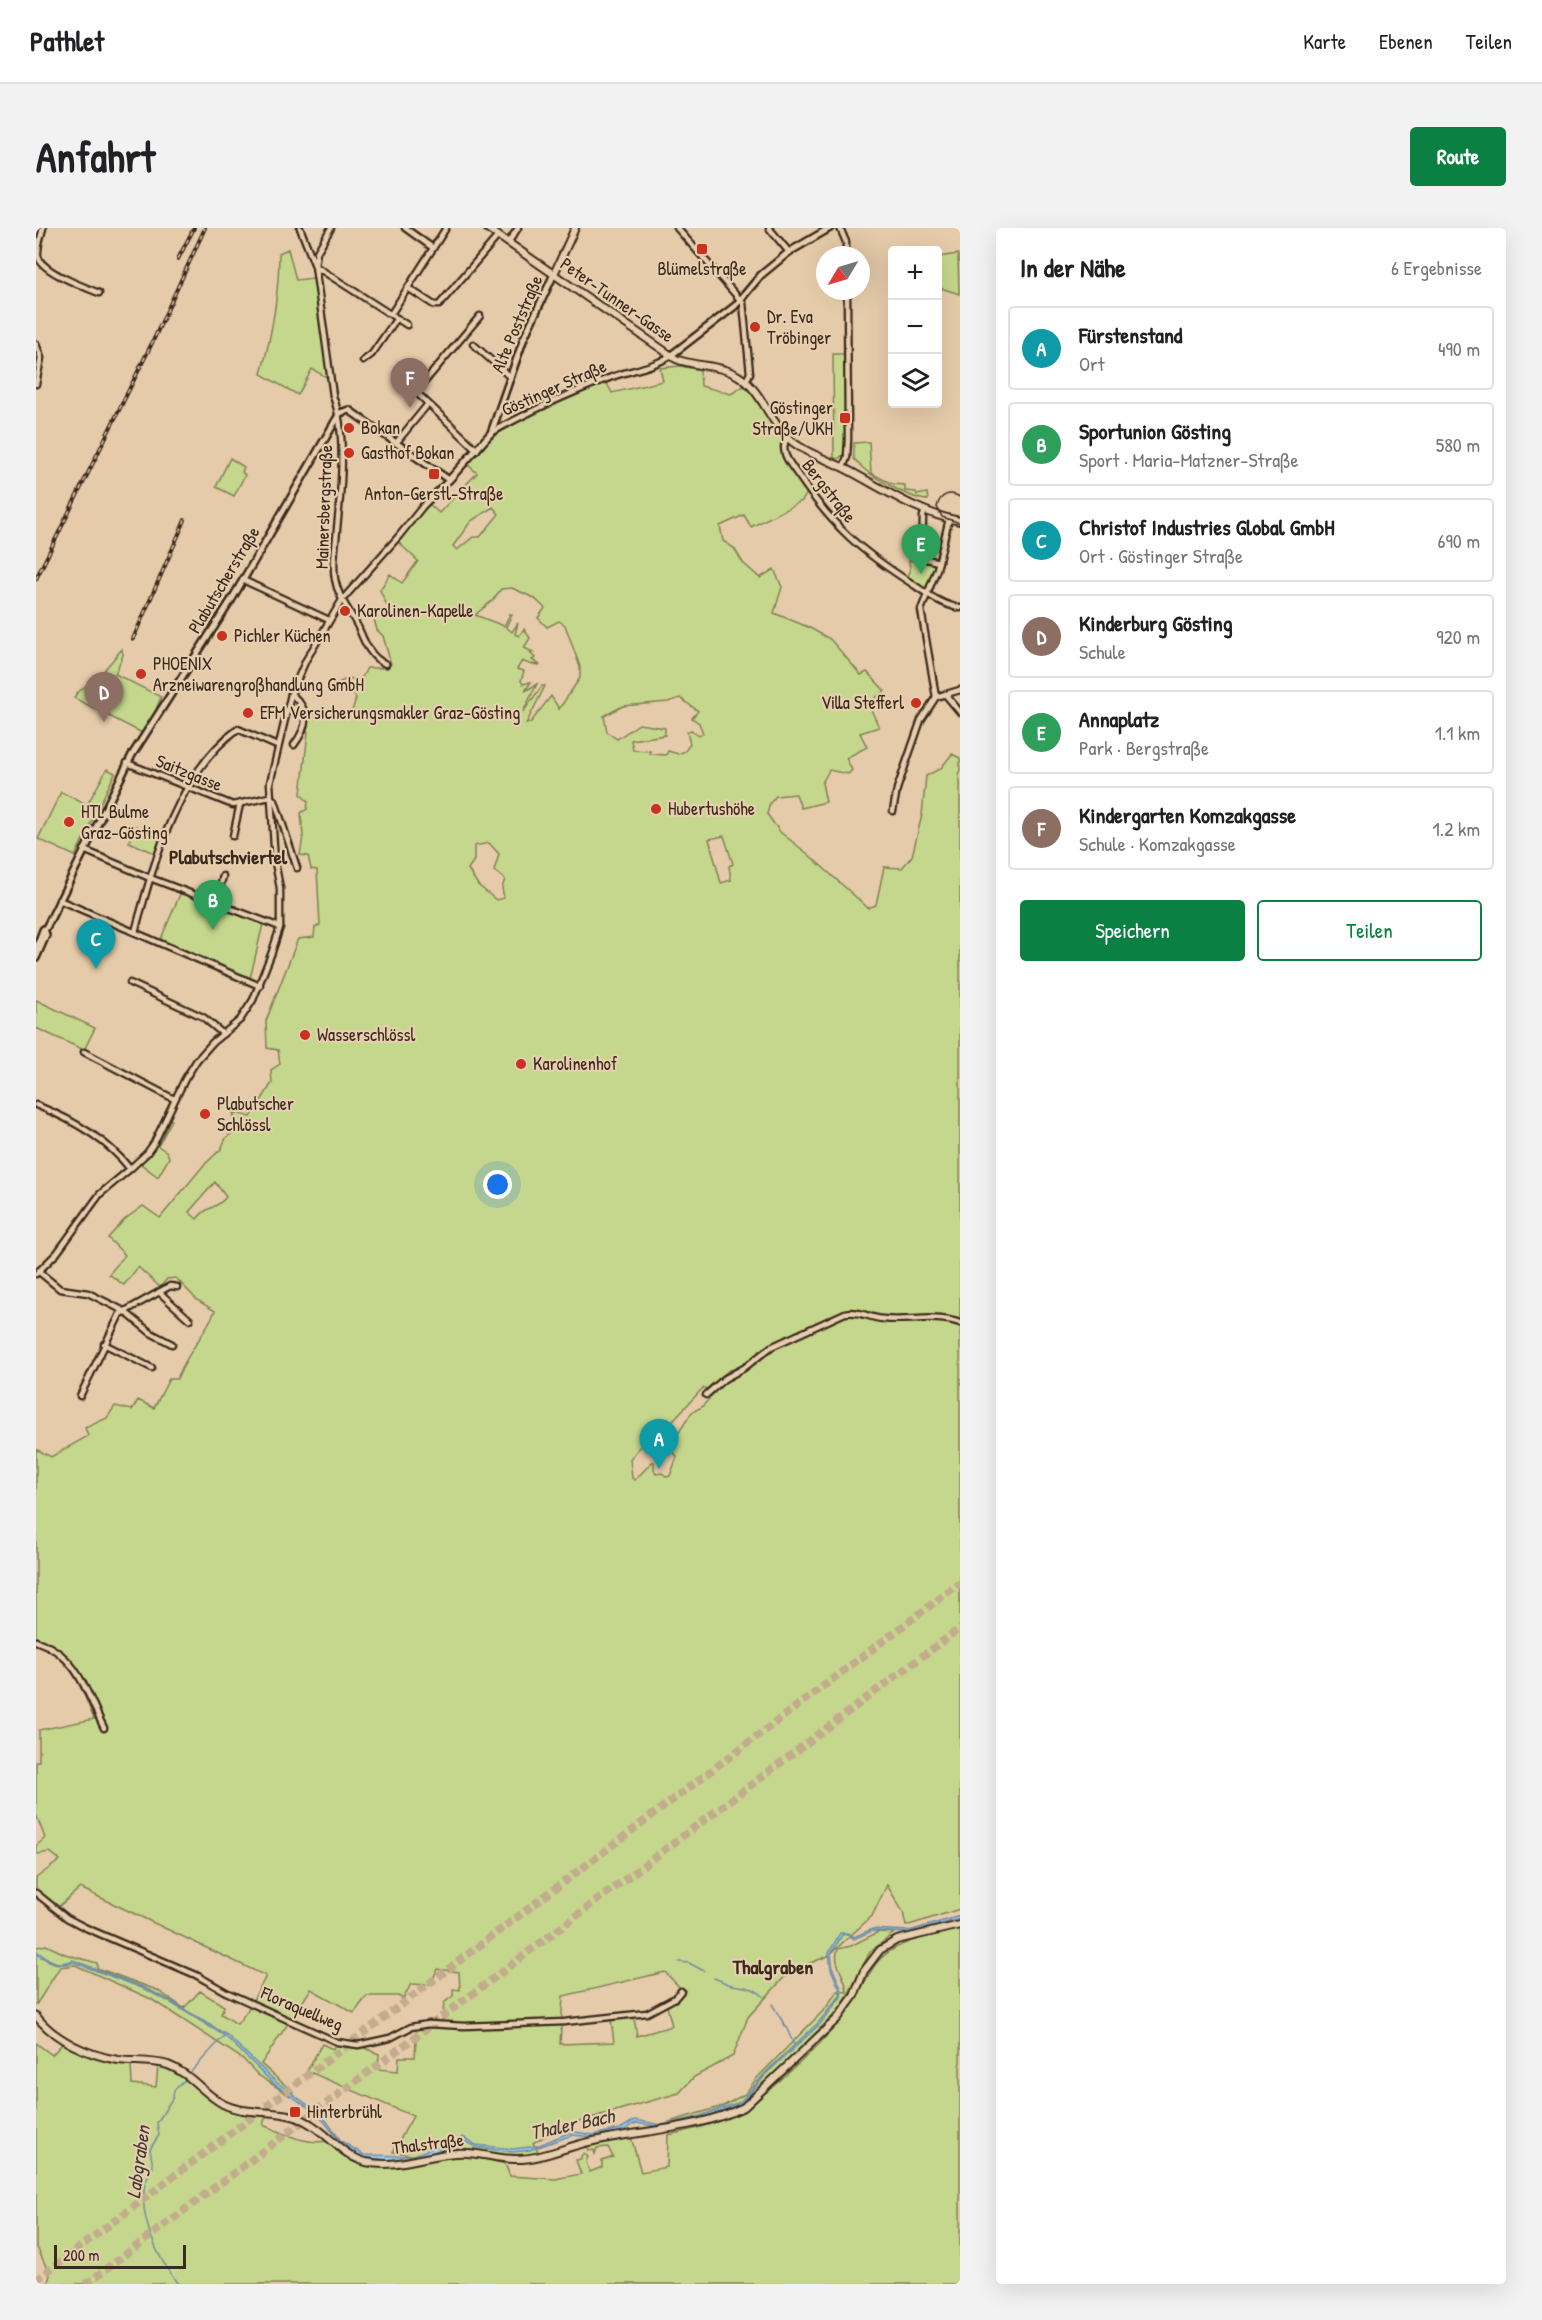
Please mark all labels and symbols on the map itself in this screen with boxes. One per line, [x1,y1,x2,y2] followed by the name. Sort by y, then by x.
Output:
[695,242,709,256] marker: Blümelstraße
[816,246,870,300] north arrow
[555,251,679,348] street label: Peter-Tunner-Gasse
[657,256,747,281] place label: Blümelstraße
[485,271,548,377] street label: Alte Poststraße
[767,304,831,350] place label: Dr. Eva Tröbinger
[748,320,762,334] marker: Dr. Eva Tröbinger
[497,353,610,422] street label: Göstinger Straße
[390,358,430,408] pin: F
[753,395,833,441] place label: Göstinger Straße/UKH
[838,411,852,425] marker: Göstinger Straße/UKH
[361,415,400,440] place label: Bokan
[342,421,356,435] marker: Bokan
[361,440,454,465] place label: Gasthof Bokan
[309,444,338,570] street label: Mainersbergstraße
[342,446,356,460] marker: Gasthof Bokan
[796,453,862,528] street label: Bergstraße
[427,467,441,481] marker: Anton-Gerstl-Straße
[365,481,503,506] place label: Anton-Gerstl-Straße
[182,522,265,638] street label: Plabutscherstraße
[902,524,940,574] pin: E
[357,598,473,623] place label: Karolinen-Kapelle
[338,604,352,618] marker: Karolinen-Kapelle
[234,623,331,648] place label: Pichler Küchen
[215,629,229,643] marker: Pichler Küchen
[153,651,364,697] place label: PHOENIX Arzneiwarengroßhandlung GmbH
[134,667,148,681] marker: PHOENIX Arzneiwarengroßhandlung GmbH
[84,672,124,722] pin: D
[821,690,904,715] place label: Villa Stefferl
[909,696,923,710] marker: Villa Stefferl
[260,700,520,725] place label: EFM Versicherungsmakler Graz-Gösting
[241,706,255,720] marker: EFM Versicherungsmakler Graz-Gösting
[152,748,226,797] street label: Saitzgasse
[668,796,755,821] place label: Hubertushöhe
[81,799,168,845] place label: HTL Bulme Graz-Gösting
[649,802,663,816] marker: Hubertushöhe
[62,815,76,829] marker: HTL Bulme Graz-Gösting
[169,843,288,870] district label: Plabutschviertel
[194,880,232,930] pin: B
[76,920,116,969] pin: C
[317,1022,415,1047] place label: Wasserschlössl
[298,1028,312,1042] marker: Wasserschlössl
[533,1051,618,1076] place label: Karolinenhof
[514,1057,528,1071] marker: Karolinenhof
[217,1091,294,1137] place label: Plabutscher Schlössl
[198,1107,212,1121] marker: Plabutscher Schlössl
[483,1170,512,1199] your location
[640,1420,678,1469] pin: A
[732,1953,813,1981] district label: Thalgraben
[256,1980,347,2037] street label: Floraquellweg
[307,2099,382,2124] place label: Hinterbrühl
[527,2101,618,2146] water label: Thaler Bach
[288,2105,302,2119] marker: Hinterbrühl
[119,2122,157,2200] water label: Labgraben
[391,2127,465,2160] street label: Thalstraße
[54,2242,186,2270] scale bar

